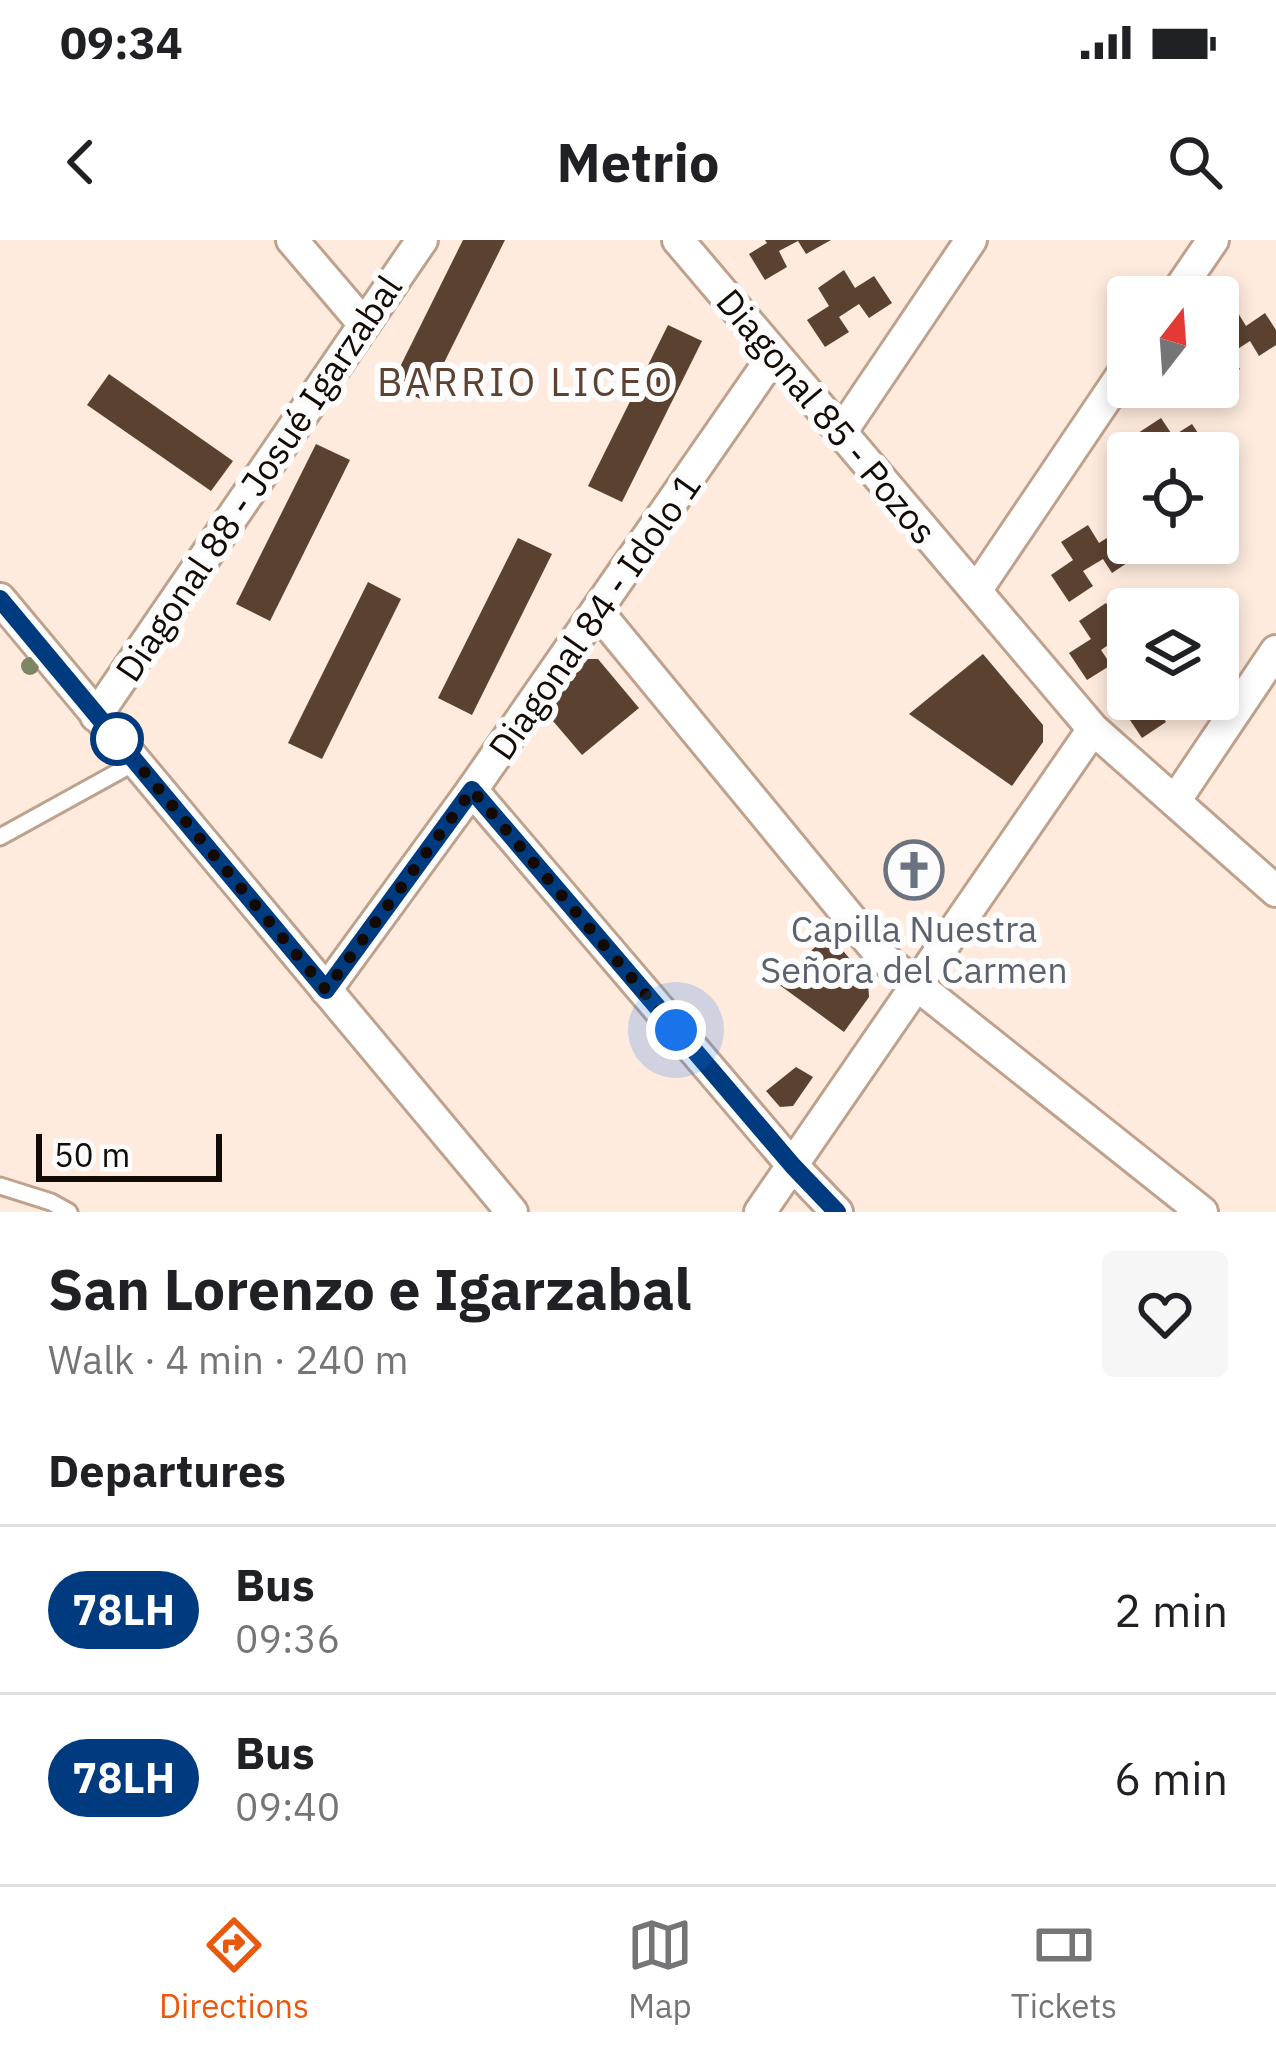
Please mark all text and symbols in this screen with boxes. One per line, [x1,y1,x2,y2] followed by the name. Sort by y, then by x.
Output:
[60,13,183,71] text: 09:34
[557,127,719,197] text: Metrio
[48,129,114,195] icon: back
[1162,129,1228,195] icon: search
[104,266,412,690] street label: Diagonal 88 - Josué Igarzabal
[1107,276,1239,408] north arrow
[1107,276,1239,720] map controls
[706,279,948,553] street label: Diagonal 85 - Pozos
[377,356,675,407] district label: BARRIO LICEO
[1107,432,1239,564] button: locate
[477,464,711,768] street label: Diagonal 84 - Idolo 1
[1107,588,1239,720] button: layers
[92,714,142,764] unlabelled marker
[883,839,945,901] church icon: Capilla Nuestra Señora del Carmen
[760,905,1068,993] place label: Capilla Nuestra Señora del Carmen
[646,1000,706,1060] your location
[36,1128,222,1181] scale bar
[54,1133,130,1176] text: 50 m
[1102,1251,1228,1377] button: heart
[48,1252,692,1326] text: San Lorenzo e Igarzabal
[48,1334,409,1385] text: Walk · 4 min · 240 m
[48,1441,286,1499] text: Departures
[235,1555,315,1613] text: Bus
[1114,1581,1228,1639] text: 2 min
[72,1582,175,1637] text: 78LH
[235,1613,340,1664] text: 09:36
[235,1723,315,1781] text: Bus
[1114,1749,1228,1807] text: 6 min
[72,1750,175,1805] text: 78LH
[235,1781,340,1832] text: 09:40
[159,1912,309,2027] tab: Directions
[627,1912,693,2027] tab: Map
[1011,1912,1117,2027] tab: Tickets

